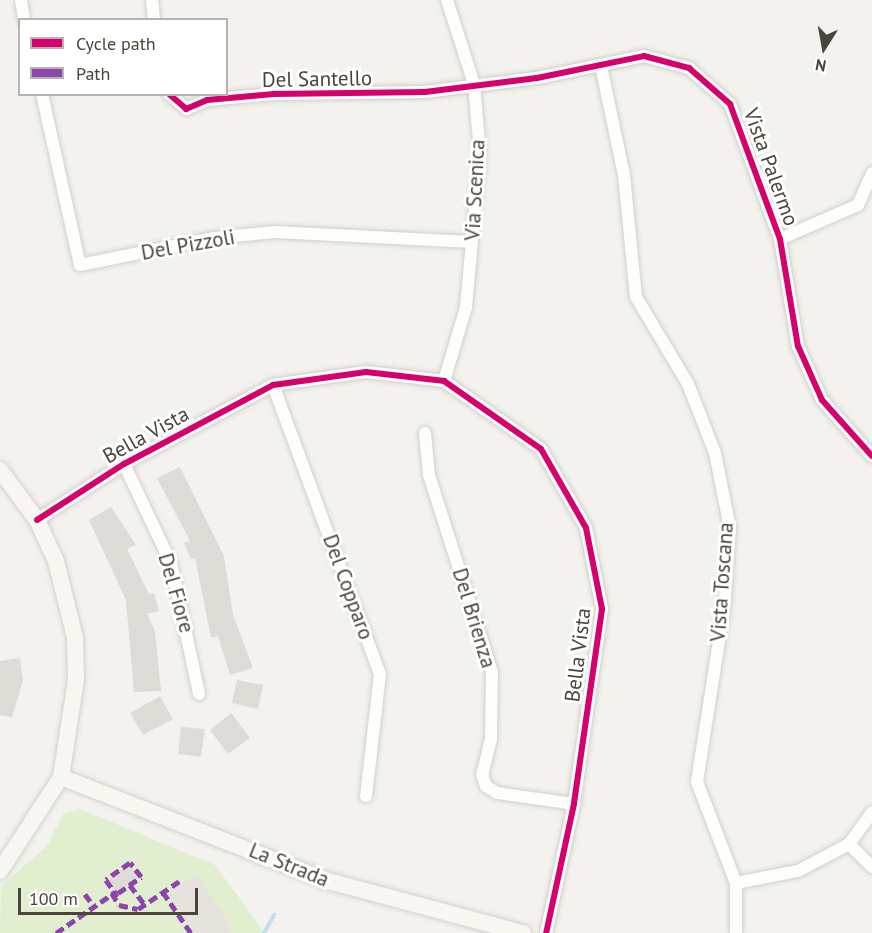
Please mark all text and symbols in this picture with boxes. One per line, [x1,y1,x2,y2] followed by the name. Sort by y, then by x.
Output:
[18,18,228,96] legend
[794,18,854,78] north arrow
[76,32,156,55] text: Cycle path
[814,55,828,76] text: N
[76,62,110,85] text: Path
[262,65,372,93] street label: Del Santello
[738,105,804,229] street label: Vista Palermo
[460,139,490,241] street label: Via Scenica
[139,224,237,266] street label: Del Pizzoli
[98,401,194,469] street label: Bella Vista
[705,521,739,643] street label: Vista Toscana
[317,531,379,643] street label: Del Copparo
[153,550,199,636] street label: Del Fiore
[447,565,501,671] street label: Del Brienza
[560,606,596,704] street label: Bella Vista
[245,838,333,892] street label: La Strada
[21,876,201,914] scale bar
[29,887,78,910] text: 100 m

